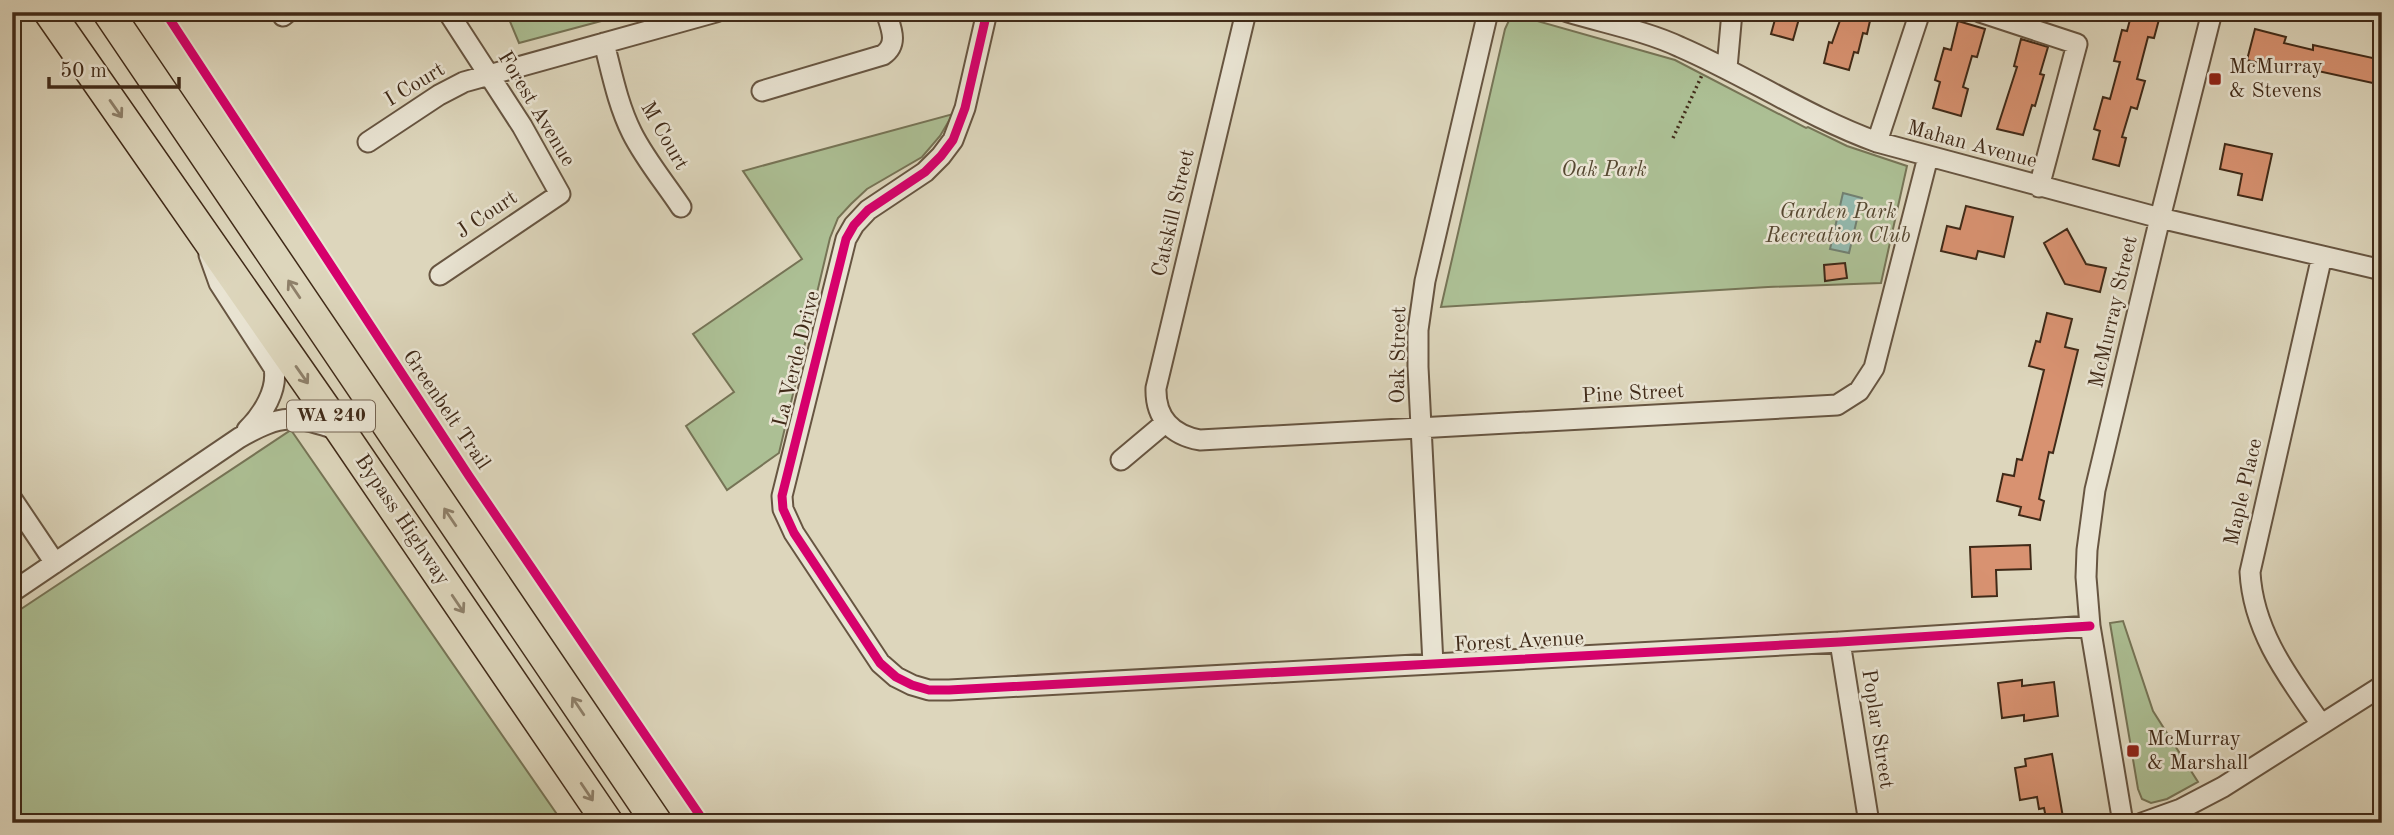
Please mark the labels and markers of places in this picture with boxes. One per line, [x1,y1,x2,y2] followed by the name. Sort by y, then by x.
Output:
[2229,57,2323,102] place label: McMurray & Stevens
[2207,71,2223,87] marker: McMurray & Stevens
[2147,729,2249,774] place label: McMurray & Marshall
[2125,743,2141,759] marker: McMurray & Marshall

